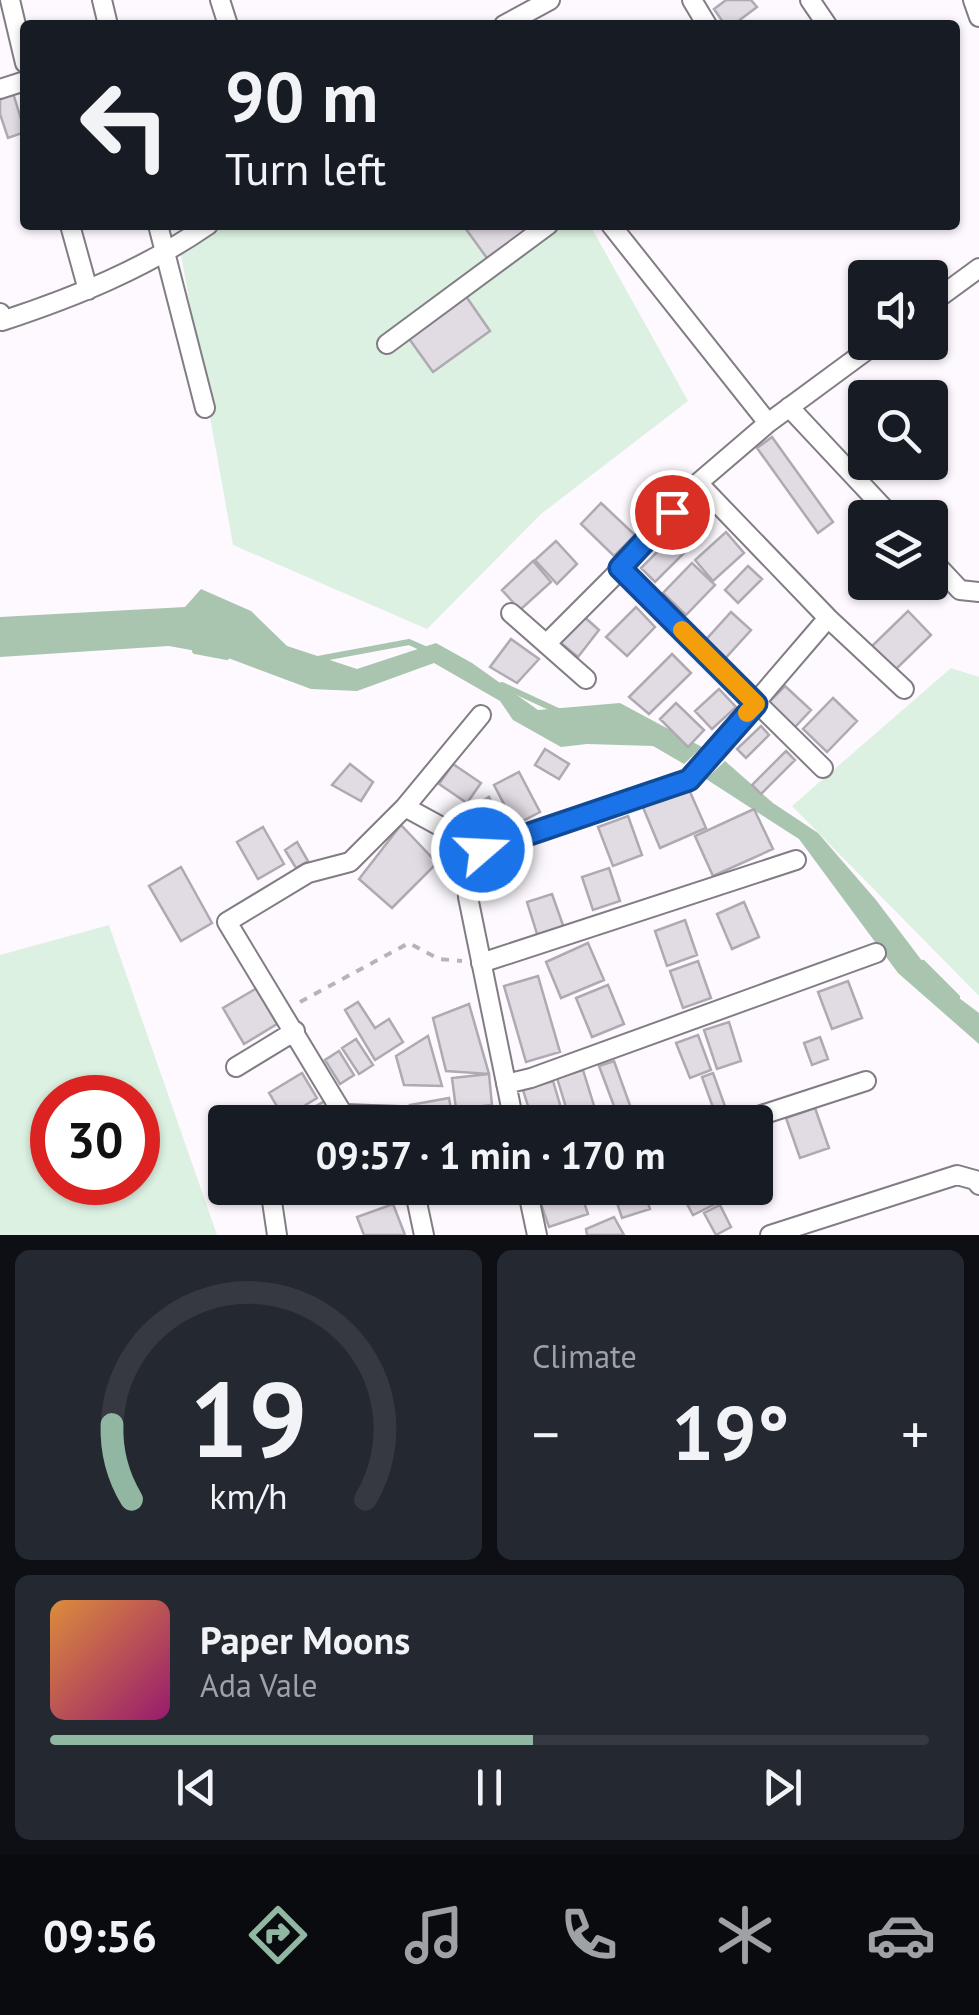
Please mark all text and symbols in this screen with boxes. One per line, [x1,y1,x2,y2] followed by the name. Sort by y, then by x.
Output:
[225,51,378,141] text: 90 m
[60,60,190,190] icon: left
[225,139,386,197] text: Turn left
[848,260,948,600] map controls
[848,260,948,360] button: sound
[848,380,948,480] button: search
[630,470,715,555] pin
[645,485,700,540] icon: arrive
[848,500,948,600] button: layers
[430,798,534,902] position arrow
[30,1075,160,1205] speed limit sign: 30
[316,1130,665,1179] text: 09:57 · 1 min · 170 m
[532,1335,637,1377] text: Climate
[190,1351,307,1486] text: 19
[672,1384,789,1481] text: 19°
[532,1398,560,1469] text: −
[901,1398,929,1469] text: +
[209,1473,288,1519] text: km/h
[200,1615,410,1664] text: Paper Moons
[200,1664,317,1706] text: Ada Vale
[169,1760,224,1815] icon: previous
[462,1760,517,1815] icon: pause
[755,1760,810,1815] icon: next
[243,1900,313,1970] icon: directions
[399,1900,469,1970] icon: music
[554,1900,624,1970] icon: phone
[710,1900,780,1970] icon: climate
[866,1900,936,1970] icon: car
[43,1906,157,1964] text: 09:56

